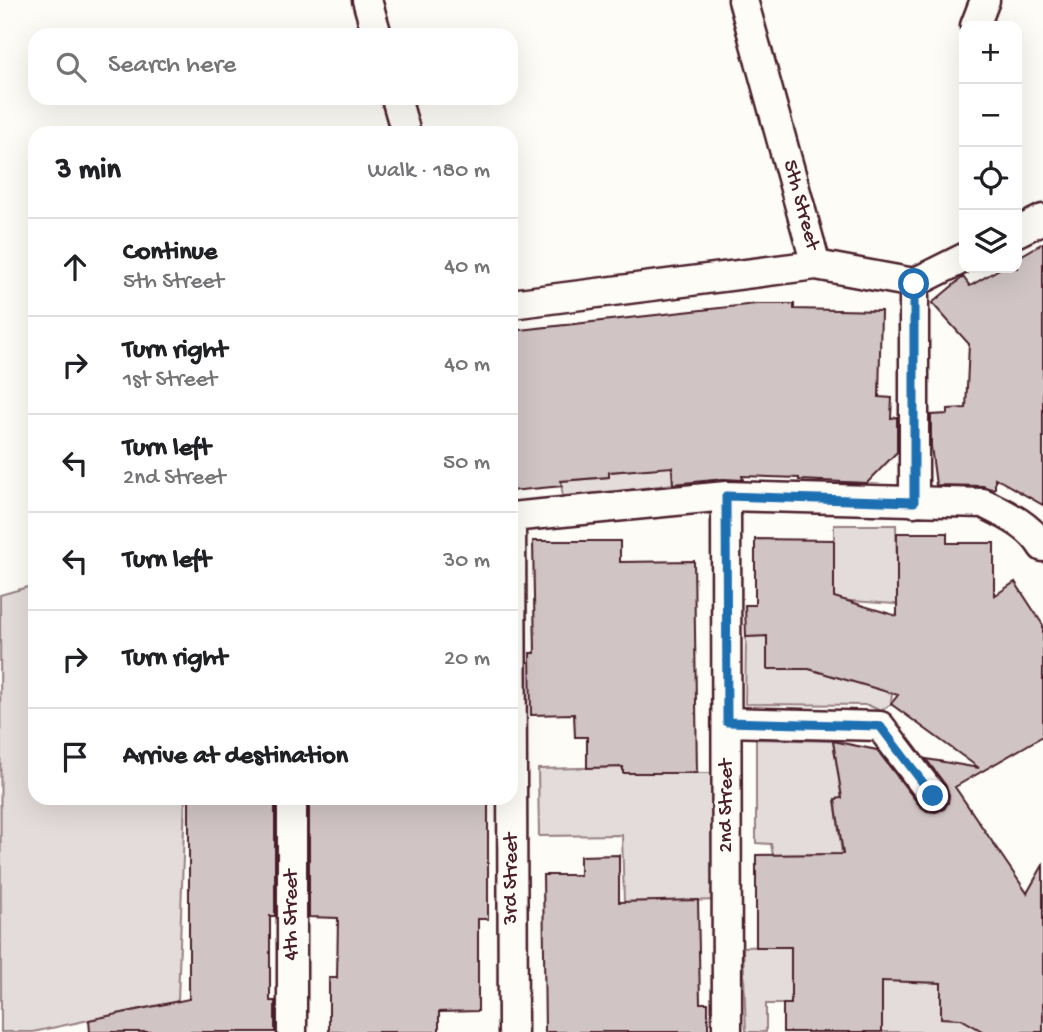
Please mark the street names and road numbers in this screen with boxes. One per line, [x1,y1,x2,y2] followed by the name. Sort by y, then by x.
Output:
[776,157,825,255] street label: 5th Street
[715,757,740,853] street label: 2nd Street
[500,831,525,926] street label: 3rd Street
[280,867,305,960] street label: 4th Street

